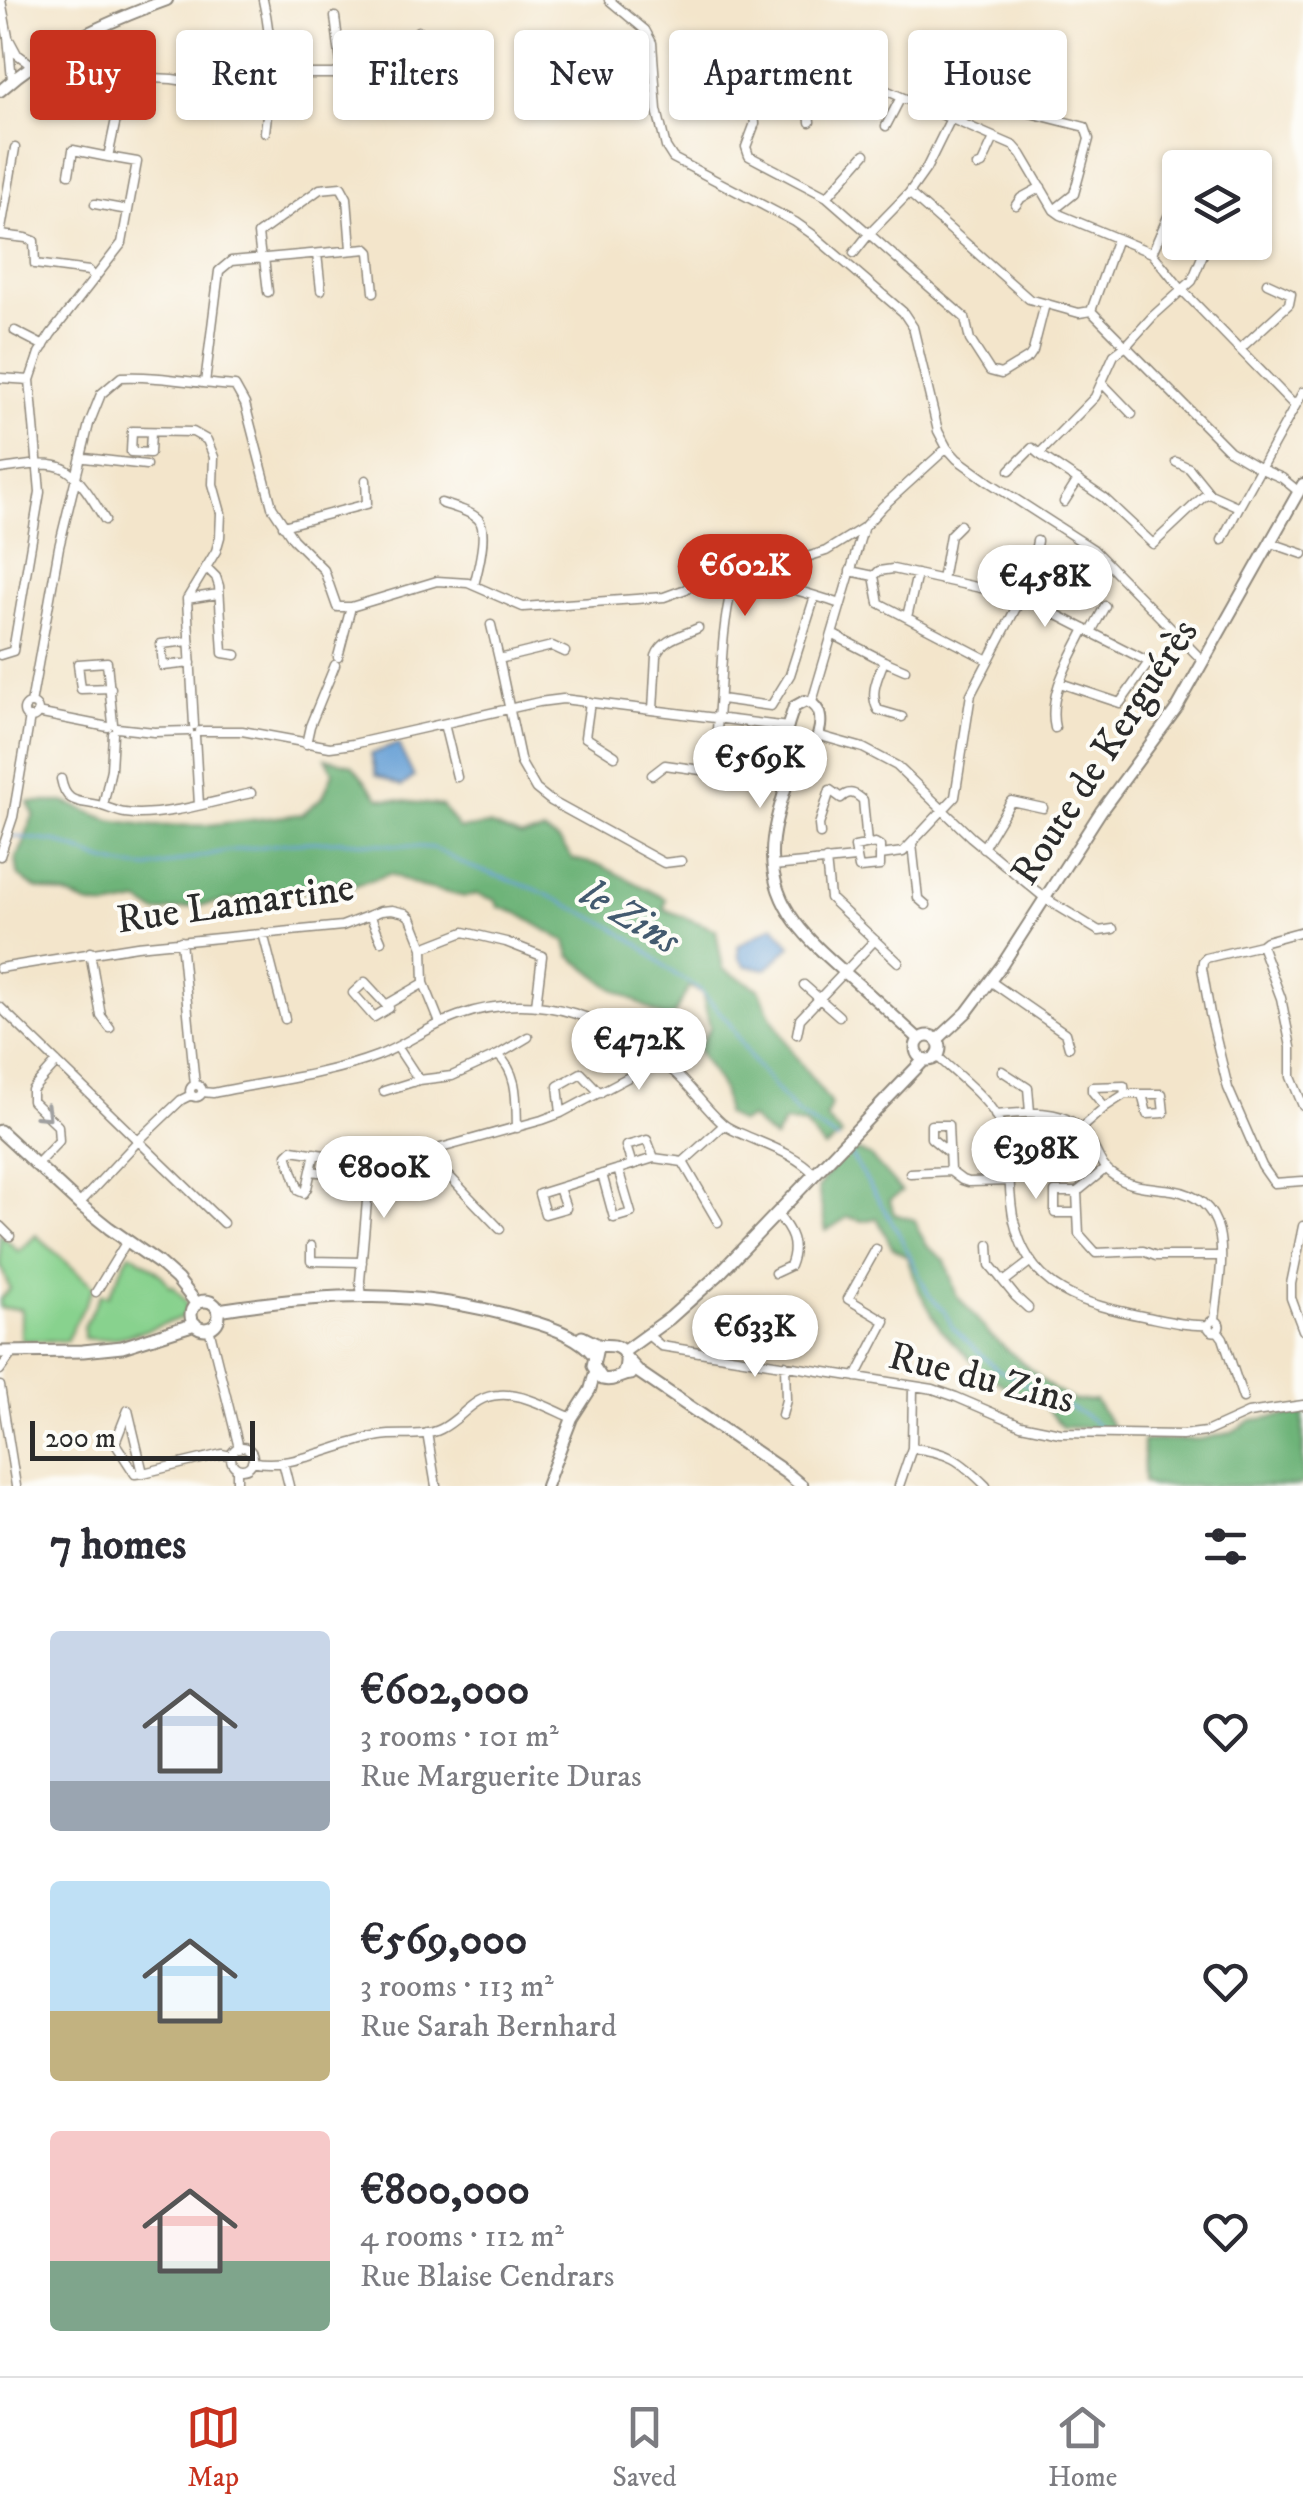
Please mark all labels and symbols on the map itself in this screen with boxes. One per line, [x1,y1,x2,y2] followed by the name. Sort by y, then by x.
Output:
[675,534,815,619] pin: €602K
[975,545,1115,630] pin: €458K
[1001,610,1210,895] street label: Route de Kerguérès
[690,726,830,811] pin: €569K
[113,864,357,946] street label: Rue Lamartine
[571,868,690,968] water label: le Zins
[569,1008,709,1093] pin: €472K
[33,1102,52,1120] one-way arrow
[966,1117,1106,1202] pin: €398K
[314,1136,454,1221] pin: €800K
[685,1295,825,1380] pin: €633K
[883,1332,1079,1426] street label: Rue du Zins
[30,1416,255,1460] scale bar

